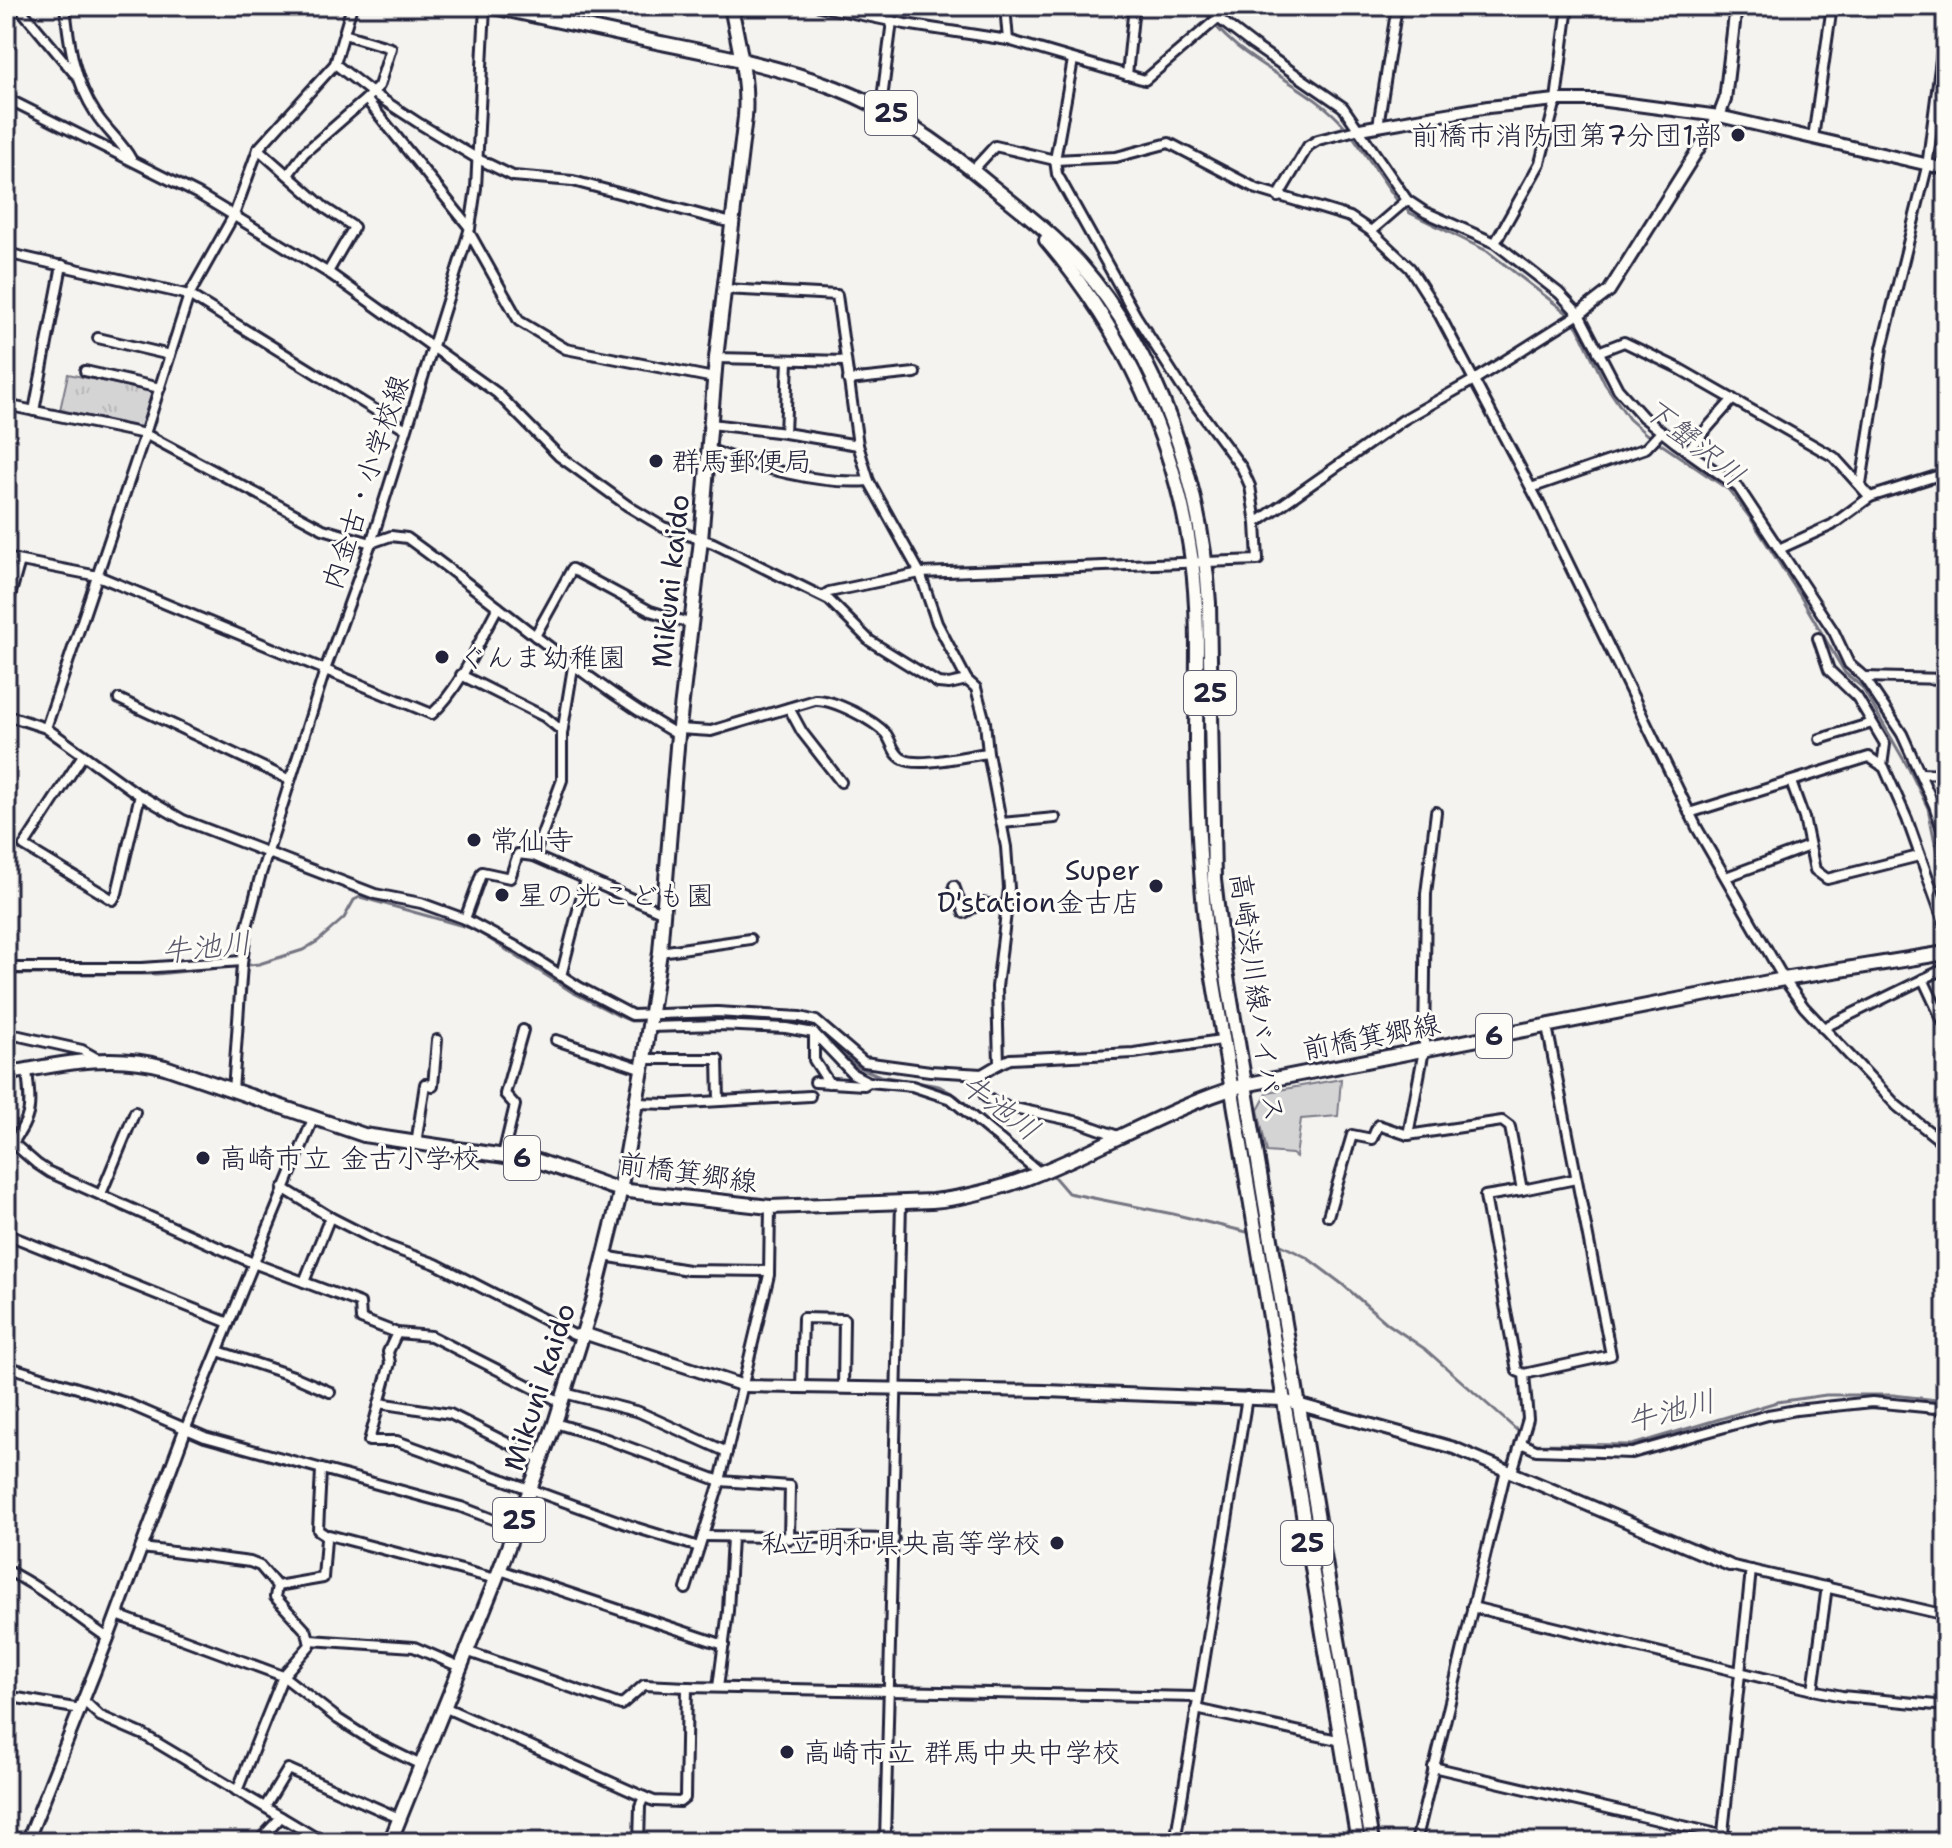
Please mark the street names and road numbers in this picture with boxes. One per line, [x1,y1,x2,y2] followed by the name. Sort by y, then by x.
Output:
[865,91,917,135] road number: 25
[312,370,418,594] street label: 内金古・小学校線
[642,492,698,670] street label: Mikuni kaido
[1184,671,1236,715] road number: 25
[1222,870,1294,1124] street label: 高崎渋川線バイパス
[1299,1004,1443,1068] street label: 前橋箕郷線
[1476,1014,1512,1058] road number: 6
[504,1136,540,1180] road number: 6
[616,1143,760,1201] street label: 前橋箕郷線
[494,1298,584,1476] street label: Mikuni kaido
[493,1498,545,1542] road number: 25
[1281,1521,1333,1565] road number: 25

